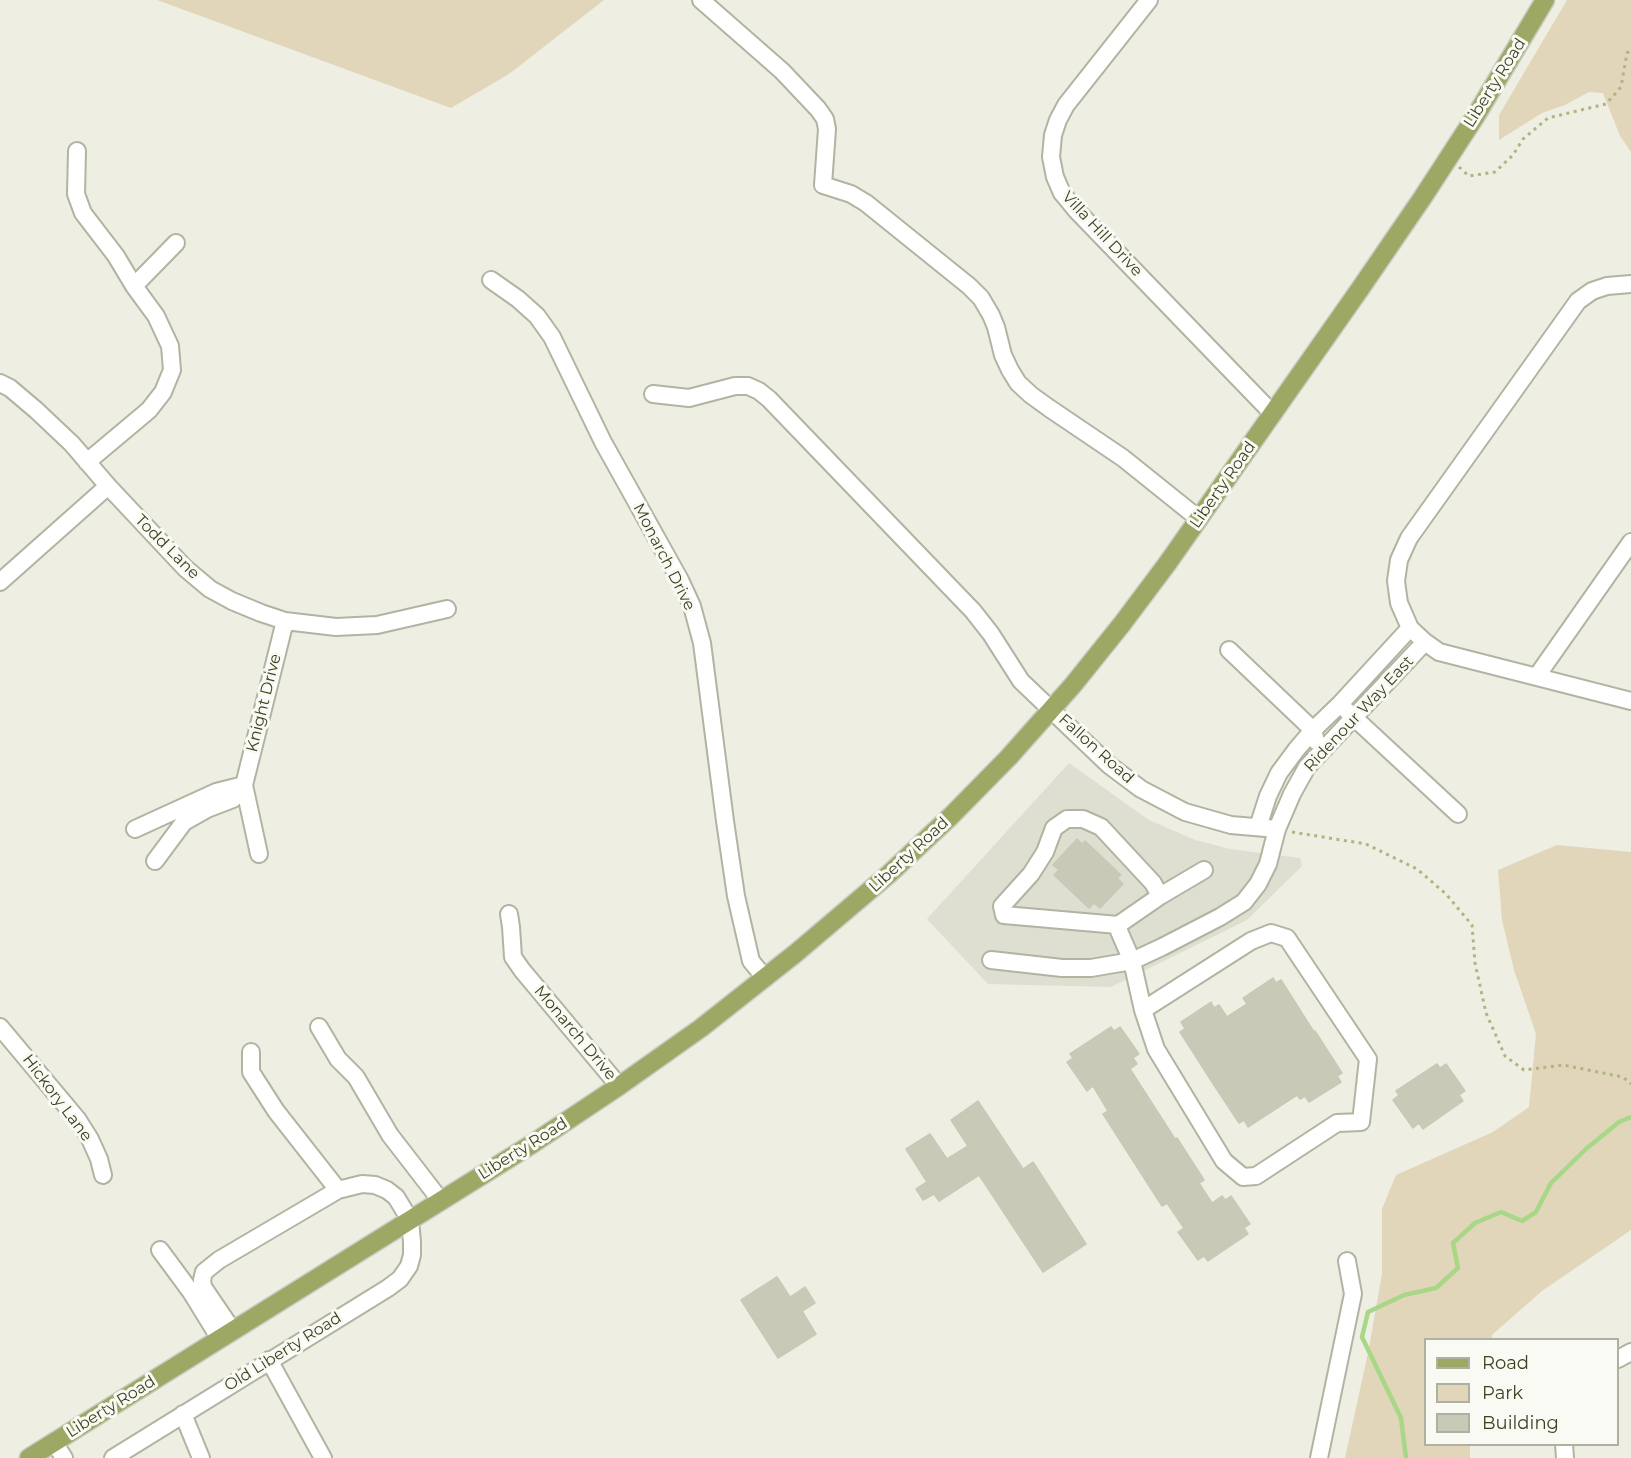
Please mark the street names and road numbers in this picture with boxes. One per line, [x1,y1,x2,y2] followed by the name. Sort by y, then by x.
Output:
[1460,35,1530,131] street label: Liberty Road
[1058,187,1146,281] street label: Villa Hill Drive
[1186,438,1260,532] street label: Liberty Road
[629,500,699,614] street label: Monarch Drive
[131,511,203,583] street label: Todd Lane
[243,652,285,754] street label: Knight Drive
[1300,652,1418,776] street label: Ridenour Way East
[1054,710,1138,788] street label: Fallon Road
[865,813,953,897] street label: Liberty Road
[530,982,620,1084] street label: Monarch Drive
[18,1051,96,1145] street label: Hickory Lane
[475,1114,571,1184] street label: Liberty Road
[221,1308,345,1396] street label: Old Liberty Road
[63,1372,159,1442] street label: Liberty Road

